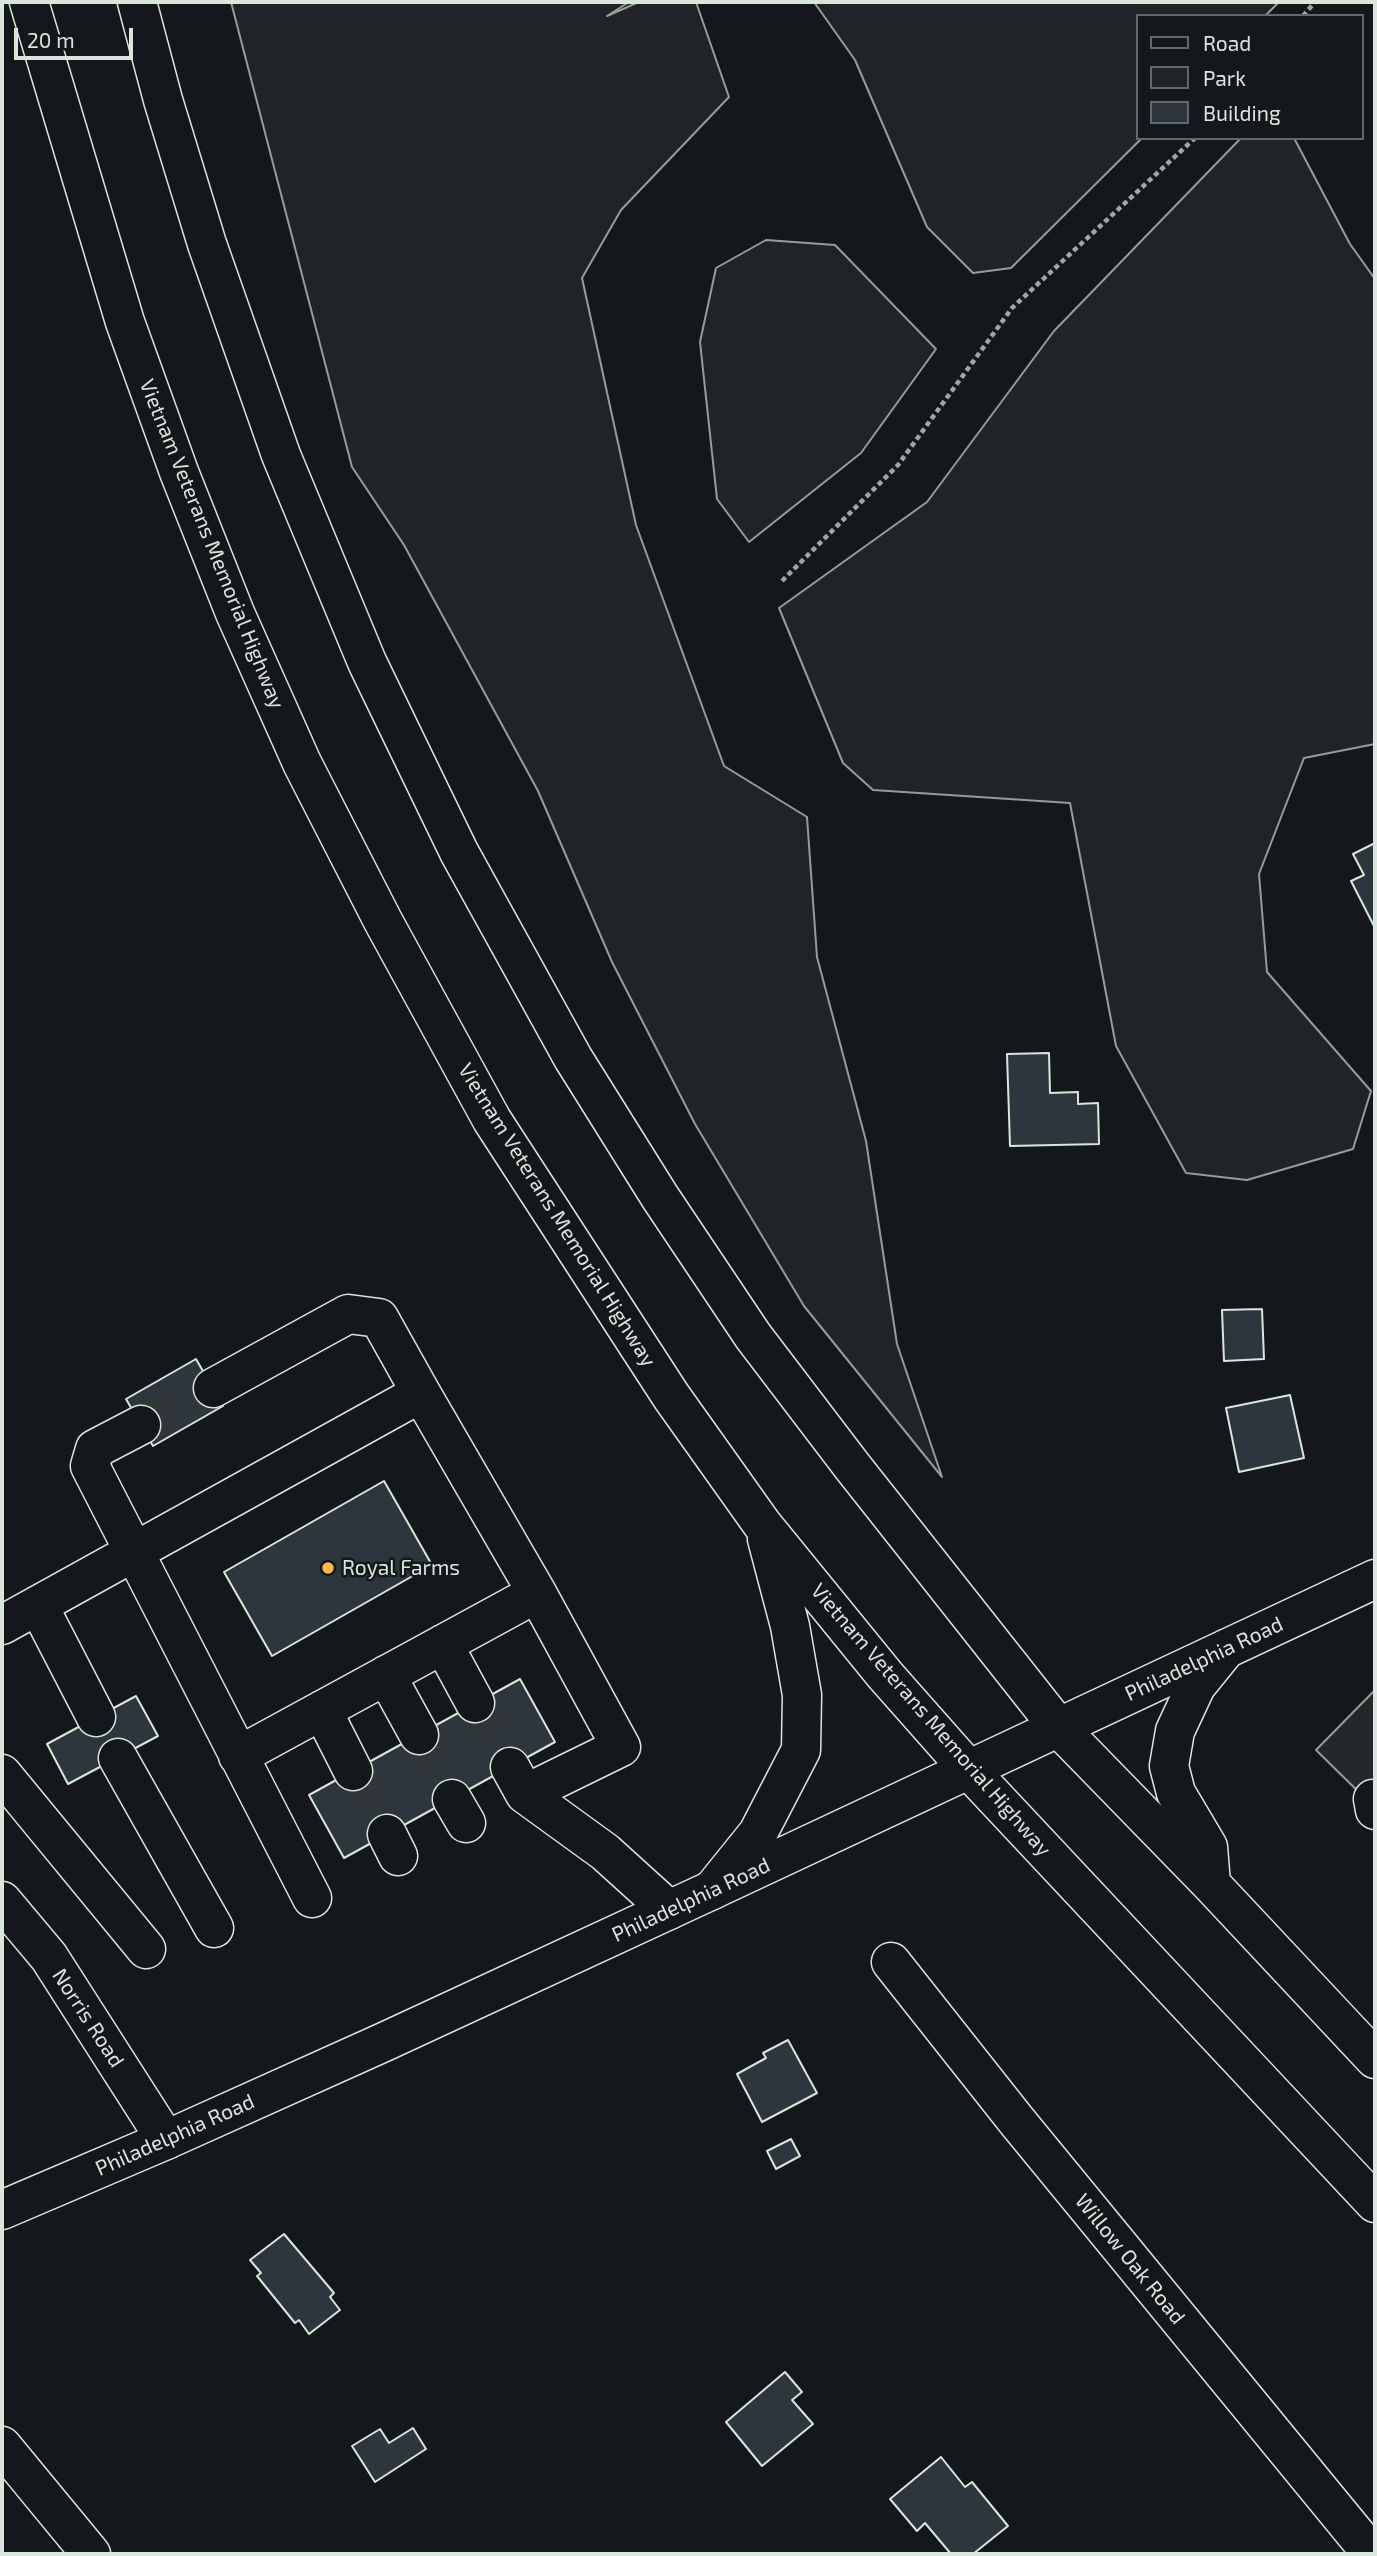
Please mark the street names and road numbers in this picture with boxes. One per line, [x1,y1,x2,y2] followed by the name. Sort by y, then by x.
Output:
[134,376,290,712] street label: Vietnam Veterans Memorial Highway
[453,1059,661,1371] street label: Vietnam Veterans Memorial Highway
[806,1578,1056,1862] street label: Vietnam Veterans Memorial Highway
[1121,1611,1287,1707] street label: Philadelphia Road
[608,1852,774,1948] street label: Philadelphia Road
[47,1964,129,2072] street label: Norris Road
[92,2089,258,2181] street label: Philadelphia Road
[1070,2189,1190,2329] street label: Willow Oak Road

